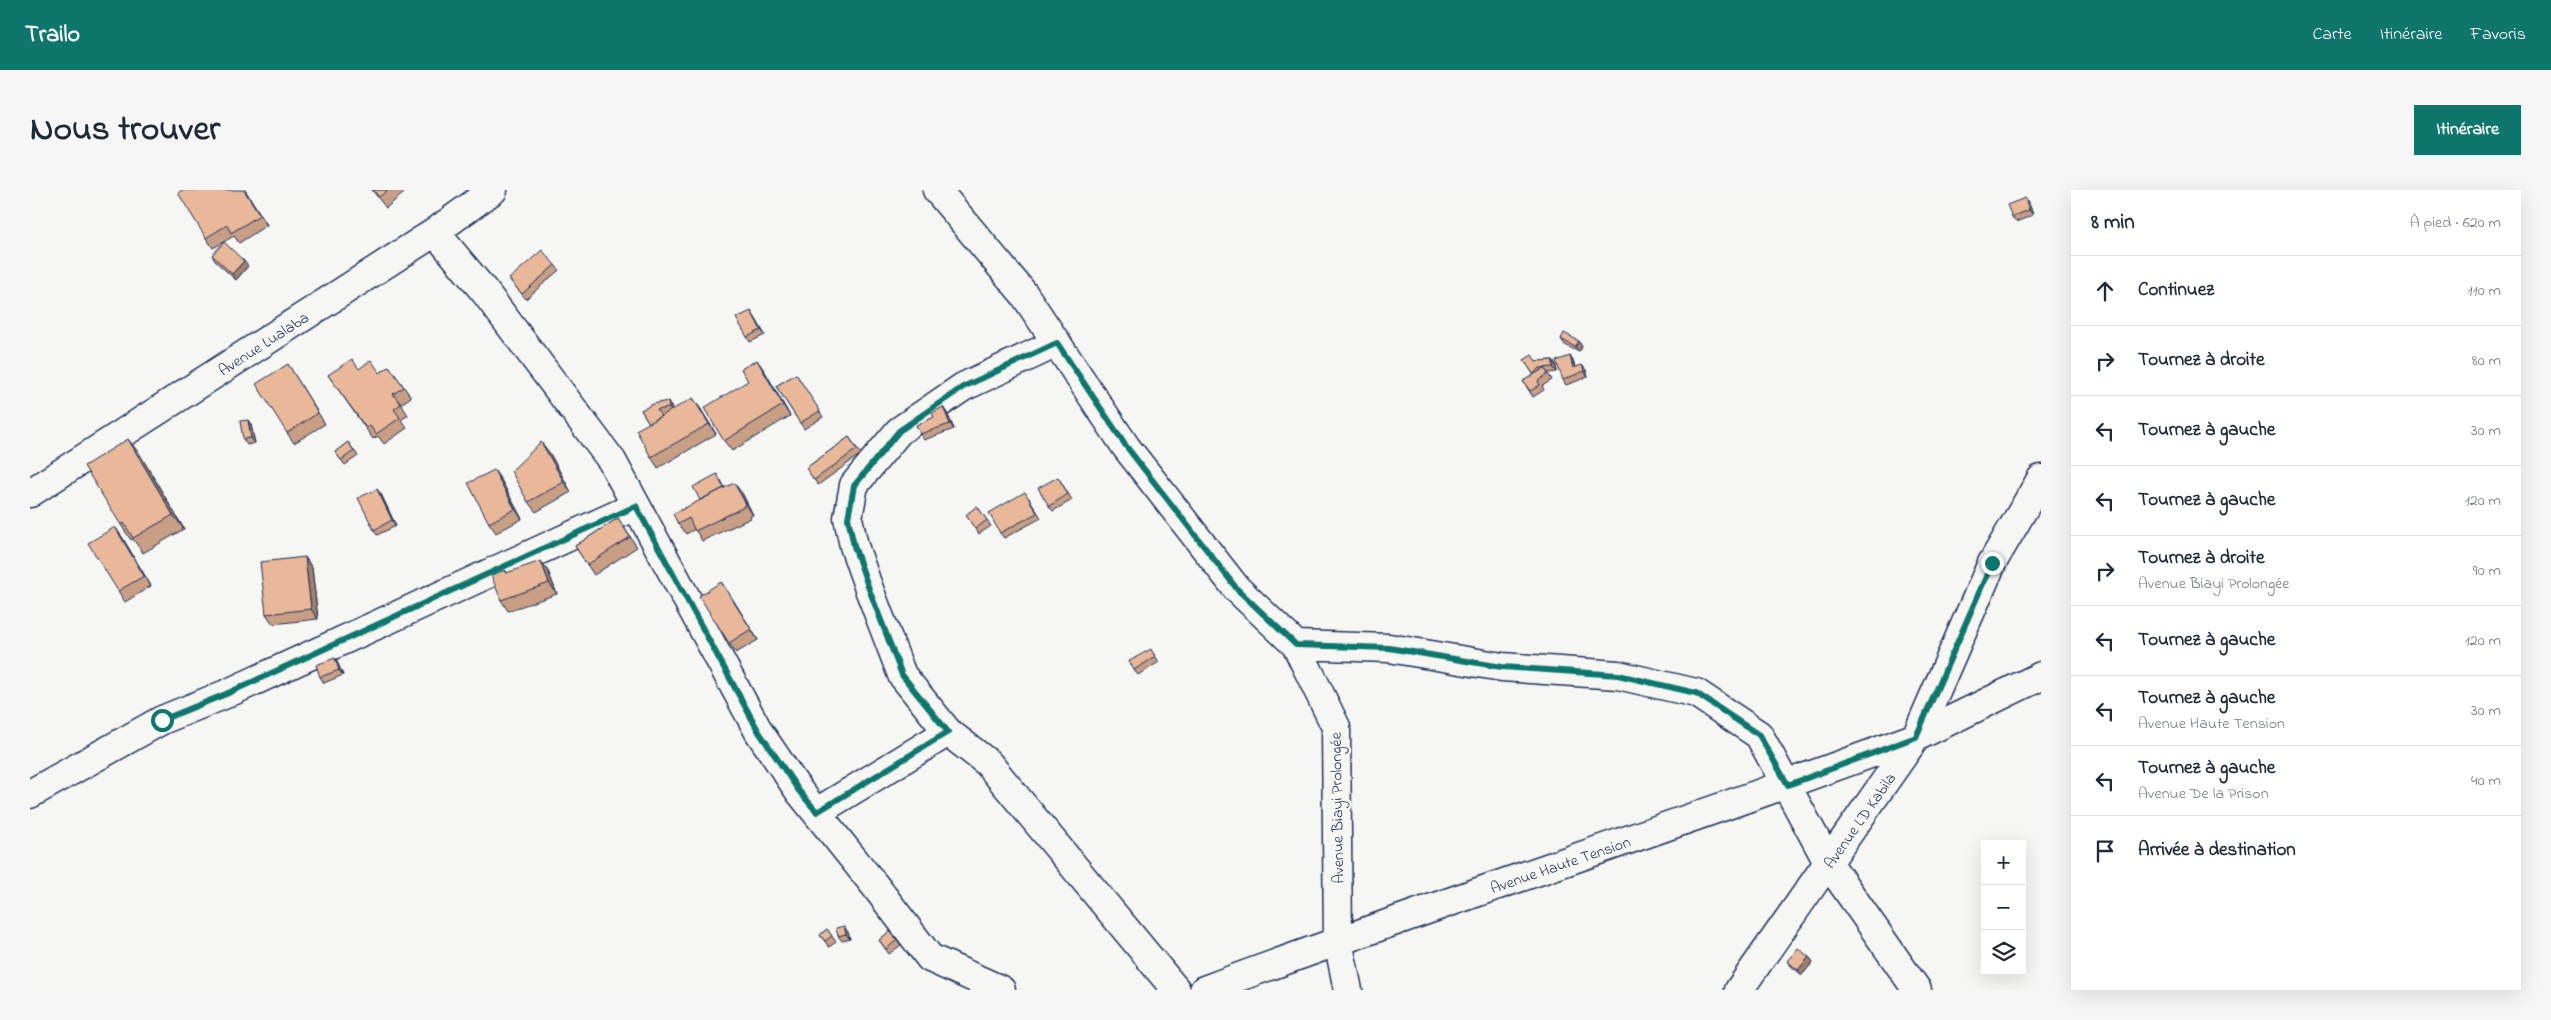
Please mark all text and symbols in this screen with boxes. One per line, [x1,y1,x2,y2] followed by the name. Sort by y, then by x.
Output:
[25,18,80,53] text: Trailo
[2312,22,2352,48] text: Carte
[2380,22,2442,48] text: Itinéraire
[2470,22,2526,48] text: Favoris
[30,105,220,156] text: Nous trouver
[2414,105,2521,155] button: Itinéraire
[2091,208,2135,238] text: 8 min
[2410,211,2501,235] text: À pied · 620 m
[2091,277,2119,305] icon: ahead
[2138,277,2214,304] text: Continuez
[2467,279,2501,303] text: 110 m
[214,306,314,383] street label: Avenue Lualaba
[2091,347,2119,375] icon: right
[2138,347,2264,374] text: Tournez à droite
[2472,349,2501,373] text: 80 m
[2091,417,2119,445] icon: left
[2138,417,2275,444] text: Tournez à gauche
[2471,419,2501,443] text: 30 m
[2091,487,2119,515] icon: left
[2138,487,2275,514] text: Tournez à gauche
[2465,489,2501,513] text: 120 m
[2138,545,2264,572] text: Tournez à droite
[1981,552,2004,575] route end
[2091,557,2119,585] icon: right
[2473,559,2501,583] text: 90 m
[2138,572,2289,596] text: Avenue Biayi Prolongée
[2091,627,2119,655] icon: left
[2138,627,2275,654] text: Tournez à gauche
[2465,629,2501,653] text: 120 m
[2138,685,2275,712] text: Tournez à gauche
[2091,697,2119,725] icon: left
[2471,699,2501,723] text: 30 m
[151,709,174,732] route start
[2138,712,2285,736] text: Avenue Haute Tension
[1325,731,1351,884] street label: Avenue Biayi Prolongée
[2138,755,2275,782] text: Tournez à gauche
[2091,767,2119,795] icon: left
[1819,768,1903,874] street label: Avenue LD Kabila
[2471,769,2501,793] text: 40 m
[2138,782,2269,806] text: Avenue De la Prison
[1487,831,1634,901] street label: Avenue Haute Tension
[2091,837,2119,865] icon: arrive
[2138,837,2296,864] text: Arrivée à destination
[1981,840,2026,975] map controls
[1981,840,2026,885] button: +
[1981,885,2026,930] button: −
[1981,930,2026,975] button: layers

